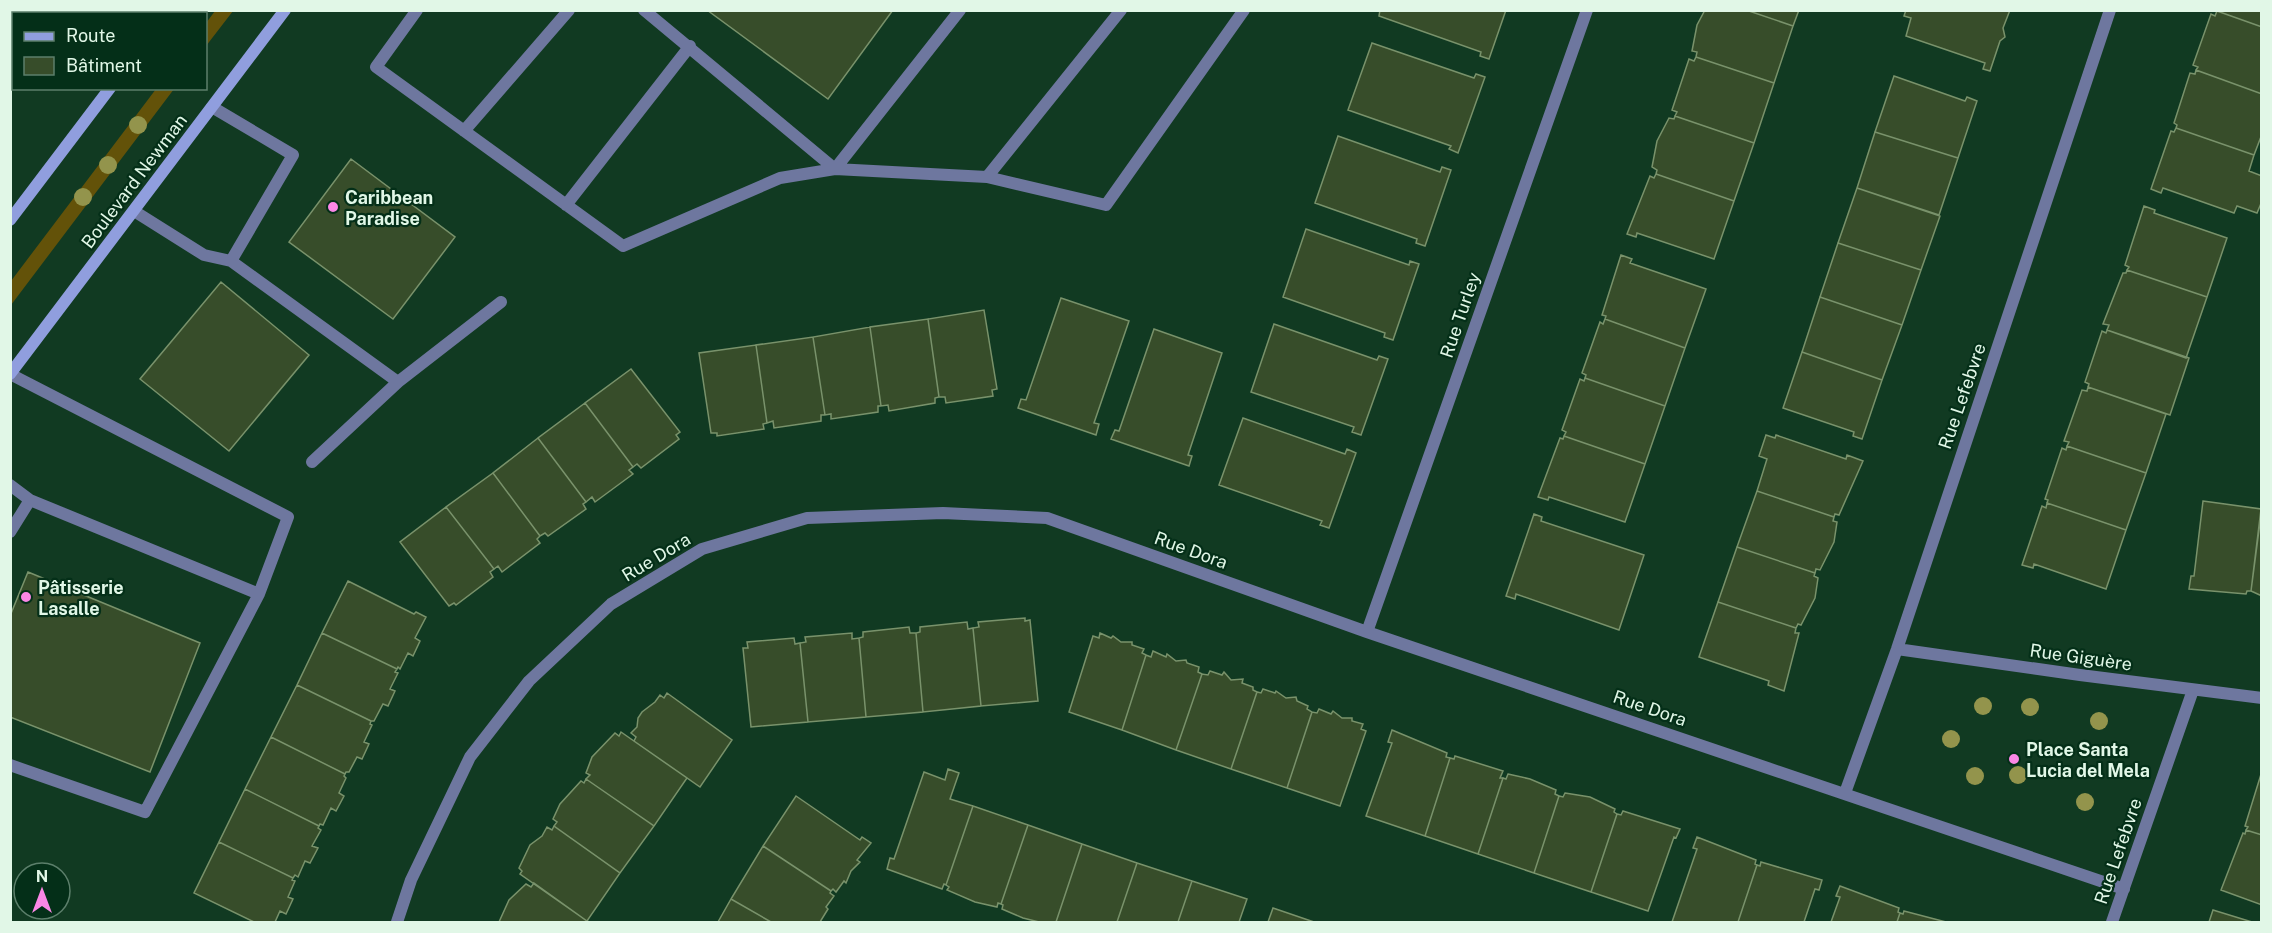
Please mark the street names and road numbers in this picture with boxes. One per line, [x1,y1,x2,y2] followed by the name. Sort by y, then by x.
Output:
[77,110,191,252] street label: Boulevard Newman
[1436,269,1485,360] street label: Rue Turley
[1934,340,1990,452] street label: Rue Lefebvre
[1152,527,1230,573] street label: Rue Dora
[618,528,694,586] street label: Rue Dora
[2028,639,2134,675] street label: Rue Giguère
[1611,686,1689,730] street label: Rue Dora
[2090,795,2146,907] street label: Rue Lefebvre

